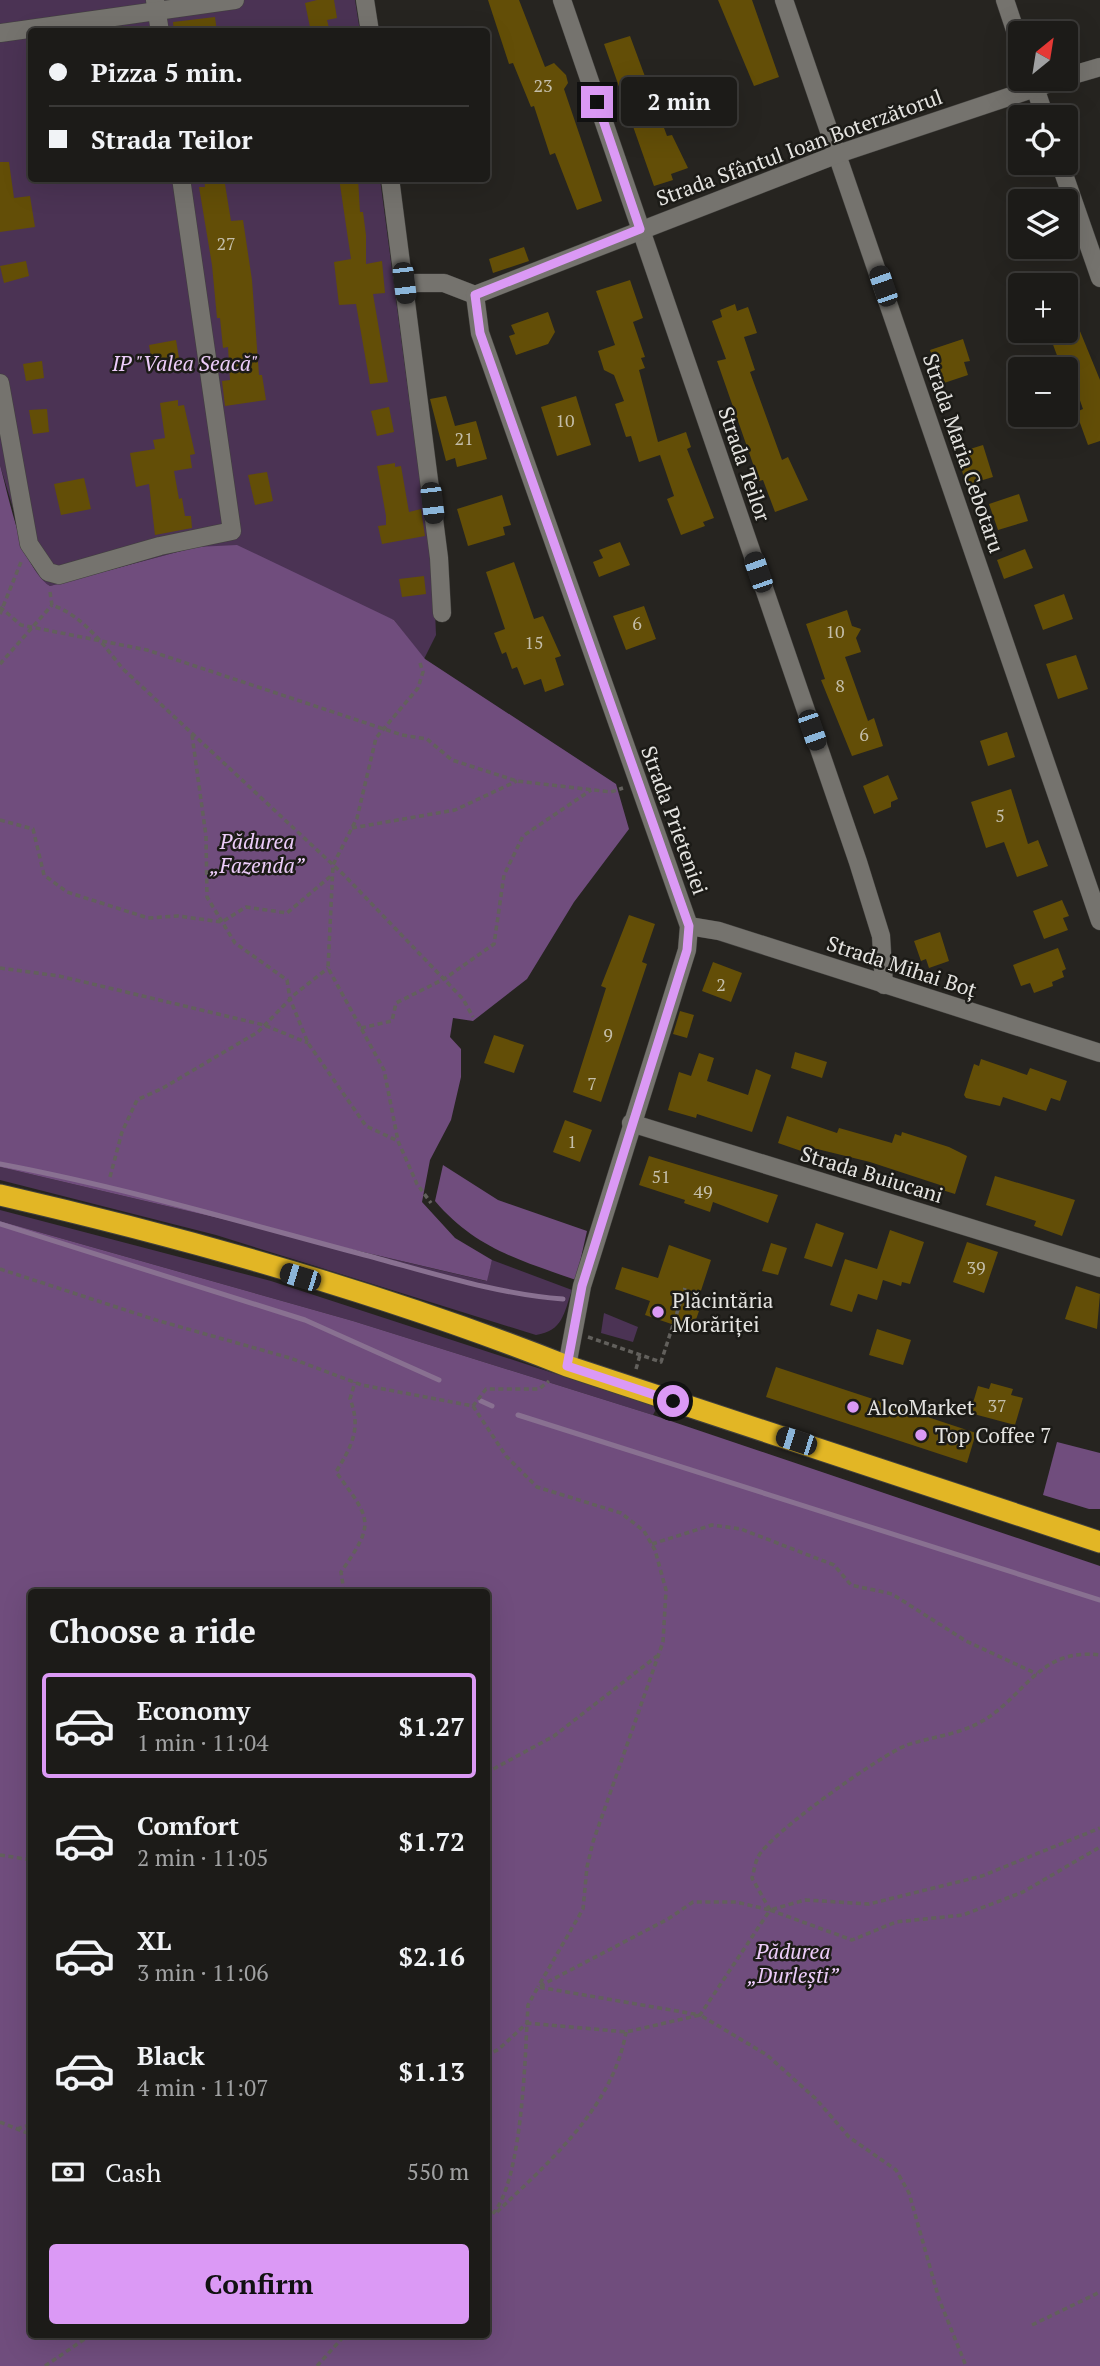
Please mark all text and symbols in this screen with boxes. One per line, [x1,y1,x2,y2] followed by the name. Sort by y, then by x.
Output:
[1008,21,1078,91] north arrow
[1008,21,1078,427] map controls
[91,55,243,89] text: Pizza 5 min.
[533,73,553,97] house number: 23
[622,78,737,126] callout: 2 min
[652,82,946,212] street label: Strada Sfântul Ioan Boterzătorul
[581,86,613,118] route end
[648,86,710,117] text: 2 min
[1008,105,1078,175] button: locate
[91,122,252,156] text: Strada Teilor
[1008,189,1078,259] button: layers
[216,231,236,255] house number: 27
[392,261,417,305] car
[867,263,900,309] car
[1008,273,1078,343] button: +
[111,349,258,377] park label: IP "Valea Seacă"
[917,350,1011,556] street label: Strada Maria Cebotaru
[1008,357,1078,427] button: −
[712,403,778,525] street label: Strada Teilor
[555,408,575,432] house number: 10
[454,426,474,450] house number: 21
[420,481,445,525] car
[742,549,775,595] car
[632,611,642,635] house number: 6
[825,619,845,643] house number: 10
[524,630,544,654] house number: 15
[835,673,845,697] house number: 8
[796,707,829,753] car
[859,722,869,746] house number: 6
[635,742,715,898] street label: Strada Prieteniei
[995,803,1005,827] house number: 5
[210,827,306,879] park label: Pădurea „Fazenda”
[823,929,981,1003] street label: Strada Mihai Boț
[716,972,726,996] house number: 2
[603,1022,613,1046] house number: 9
[587,1071,597,1095] house number: 7
[567,1129,577,1153] house number: 1
[797,1139,947,1209] street label: Strada Buiucani
[651,1164,671,1188] house number: 51
[693,1179,713,1203] house number: 49
[966,1255,986,1279] house number: 39
[277,1261,324,1293] car
[672,1286,774,1338] place label: Plăcintăria Morăriței
[650,1304,666,1320] marker: Plăcintăria Morăriței
[657,1385,689,1417] route start
[867,1393,975,1421] place label: AlcoMarket
[987,1393,1007,1417] house number: 37
[845,1399,861,1415] marker: AlcoMarket
[935,1421,1051,1449] place label: Top Coffee 7
[773,1425,820,1457] car
[913,1427,929,1443] marker: Top Coffee 7
[49,1610,256,1652] text: Choose a ride
[137,1693,250,1727] text: Economy
[53,1694,116,1757] icon: car
[399,1709,465,1743] text: $1.27
[137,1727,269,1758] text: 1 min · 11:04
[137,1808,239,1842] text: Comfort
[53,1809,116,1872] icon: car
[399,1824,465,1858] text: $1.72
[137,1842,269,1873] text: 2 min · 11:05
[137,1923,171,1957] text: XL
[53,1924,116,1987] icon: car
[747,1937,840,1989] park label: Pădurea „Durlești”
[399,1939,465,1973] text: $2.16
[137,1957,269,1988] text: 3 min · 11:06
[137,2038,205,2072] text: Black
[53,2039,116,2102] icon: car
[399,2054,465,2088] text: $1.13
[137,2072,269,2103] text: 4 min · 11:07
[49,2153,87,2191] icon: cash
[105,2155,161,2189] text: Cash
[407,2156,469,2187] text: 550 m
[49,2244,469,2324] button: Confirm

